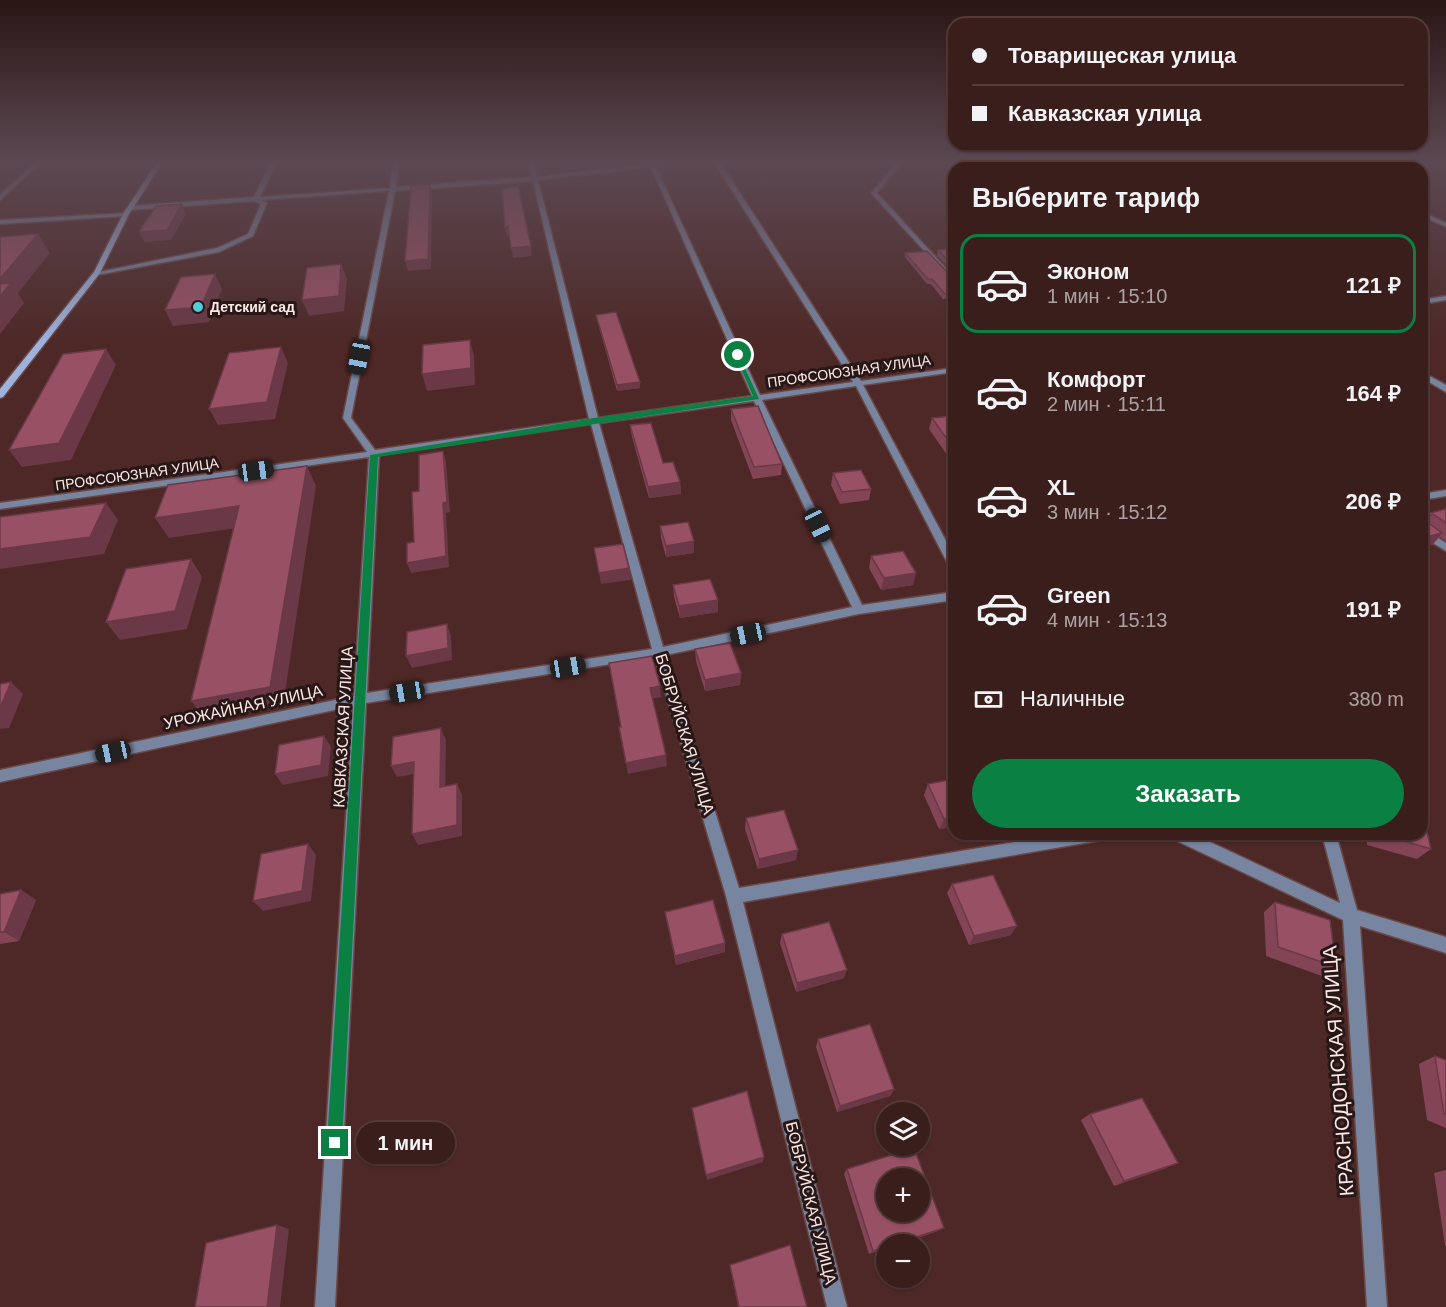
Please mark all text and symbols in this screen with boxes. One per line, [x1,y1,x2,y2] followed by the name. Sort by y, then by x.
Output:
[1008,43,1236,68] text: Товарищеская улица
[1008,101,1201,126] text: Кавказская улица
[972,183,1200,213] text: Выберите тариф
[975,257,1029,311] icon: car
[1047,259,1130,284] text: Эконом
[1345,273,1401,298] text: 121 ₽
[1047,285,1167,307] text: 1 мин · 15:10
[210,299,295,315] place label: Детский сад
[191,300,205,314] marker: Детский сад
[347,338,371,376] car
[724,341,751,368] route start
[766,352,932,390] street label: ПРОФСОЮЗНАЯ УЛИЦА
[975,365,1029,419] icon: car
[1047,367,1146,392] text: Комфорт
[1345,381,1401,406] text: 164 ₽
[1047,393,1166,415] text: 2 мин · 15:11
[54,455,220,493] street label: ПРОФСОЮЗНАЯ УЛИЦА
[237,460,275,482] car
[975,473,1029,527] icon: car
[1047,475,1075,500] text: XL
[1345,489,1401,514] text: 206 ₽
[1047,501,1167,523] text: 3 мин · 15:12
[802,505,834,545] car
[975,581,1029,635] icon: car
[1047,583,1111,608] text: Green
[1345,597,1401,622] text: 191 ₽
[1047,609,1167,631] text: 4 мин · 15:13
[729,621,767,647] car
[330,646,356,808] street label: КАВКАЗСКАЯ УЛИЦА
[652,651,719,817] street label: БОБРУЙСКАЯ УЛИЦА
[549,655,587,679] car
[388,680,426,704] car
[162,681,324,732] street label: УРОЖАЙНАЯ УЛИЦА
[972,683,1005,716] icon: cash
[1020,686,1125,711] text: Наличные
[1348,688,1404,710] text: 380 m
[94,739,132,765] car
[972,759,1404,828] button: Заказать
[1318,944,1358,1197] street label: КРАСНОДОНСКАЯ УЛИЦА
[876,1102,930,1288] map controls
[876,1102,930,1156] button: layers
[783,1120,840,1286] street label: БОБРУЙСКАЯ УЛИЦА
[356,1122,455,1164] callout: 1 мин
[321,1129,348,1156] route end
[378,1132,433,1154] text: 1 мин
[876,1168,930,1222] button: +
[876,1234,930,1288] button: −

